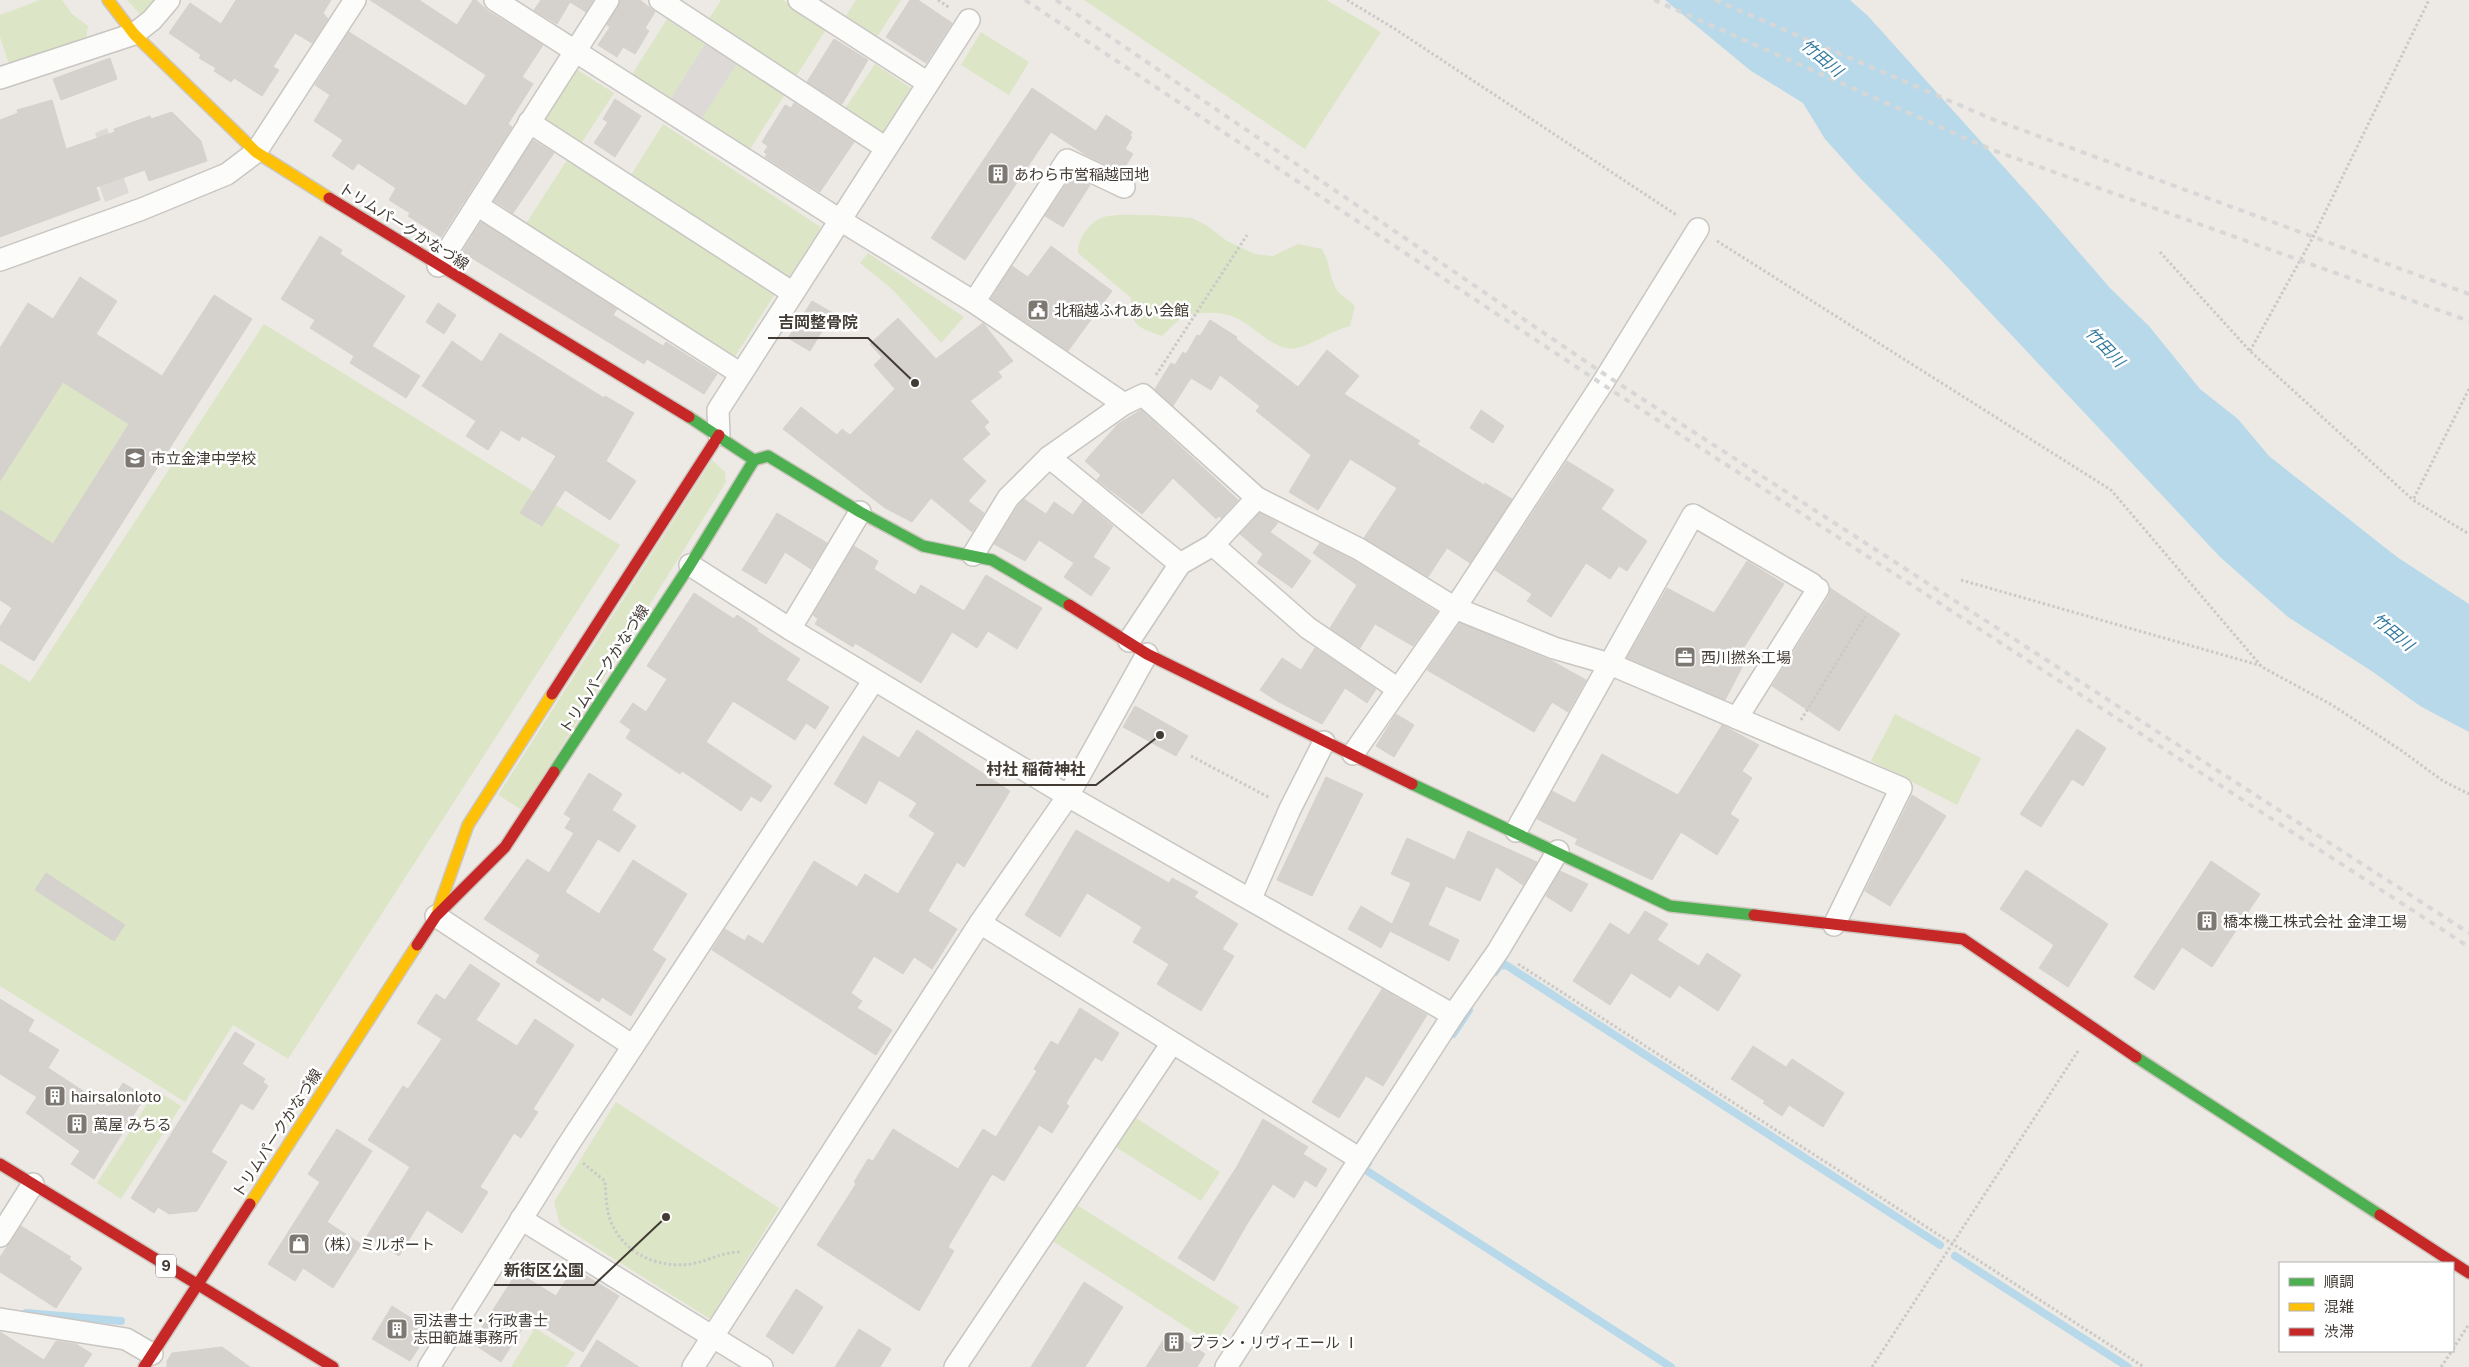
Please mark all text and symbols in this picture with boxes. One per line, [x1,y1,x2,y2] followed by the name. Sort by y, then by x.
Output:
[1798,35,1848,82] water label: 竹田川
[986,162,1010,186] building icon: あわら市営稲越団地
[1014,166,1149,183] place label: あわら市営稲越団地
[336,179,472,273] street label: トリムパークかなづ線
[1026,298,1050,322] public building icon: 北稲越ふれあい会館
[1054,302,1189,319] place label: 北稲越ふれあい会館
[768,307,868,338] callout: 吉岡整骨院
[778,313,858,332] text: 吉岡整骨院
[2081,323,2130,372] water label: 竹田川
[123,446,147,470] school or university icon: 市立金津中学校
[151,450,256,467] place label: 市立金津中学校
[556,601,652,737] street label: トリムパークかなづ線
[2369,609,2419,656] water label: 竹田川
[1673,645,1697,669] office icon: 西川撚糸工場
[1701,649,1791,666] place label: 西川撚糸工場
[976,754,1096,785] callout: 村社 稲荷神社
[986,760,1086,779] text: 村社 稲荷神社
[2195,909,2219,933] building icon: 橋本機工株式会社 金津工場
[2223,913,2407,930] place label: 橋本機工株式会社 金津工場
[229,1065,325,1201] street label: トリムパークかなづ線
[43,1084,67,1108] building icon: hairsalonloto
[71,1088,161,1105] place label: hairsalonloto
[65,1112,89,1136] building icon: 萬屋 みちる
[93,1116,172,1133] place label: 萬屋 みちる
[287,1232,311,1256] shop icon: （株）ミルポート
[315,1236,435,1253] place label: （株）ミルポート
[156,1254,176,1278] road number: 9
[494,1254,594,1285] callout: 新街区公園
[504,1261,584,1280] text: 新街区公園
[2279,1262,2454,1352] legend
[2324,1273,2354,1290] text: 順調
[2324,1298,2354,1315] text: 混雑
[413,1312,548,1346] place label: 司法書士・行政書士 志田範雄事務所
[385,1317,409,1341] building icon: 司法書士・行政書士 志田範雄事務所
[2324,1323,2354,1340] text: 渋滞
[1162,1330,1186,1354] building icon: ブラン・リヴィエール Ⅰ
[1190,1334,1359,1351] place label: ブラン・リヴィエール Ⅰ

